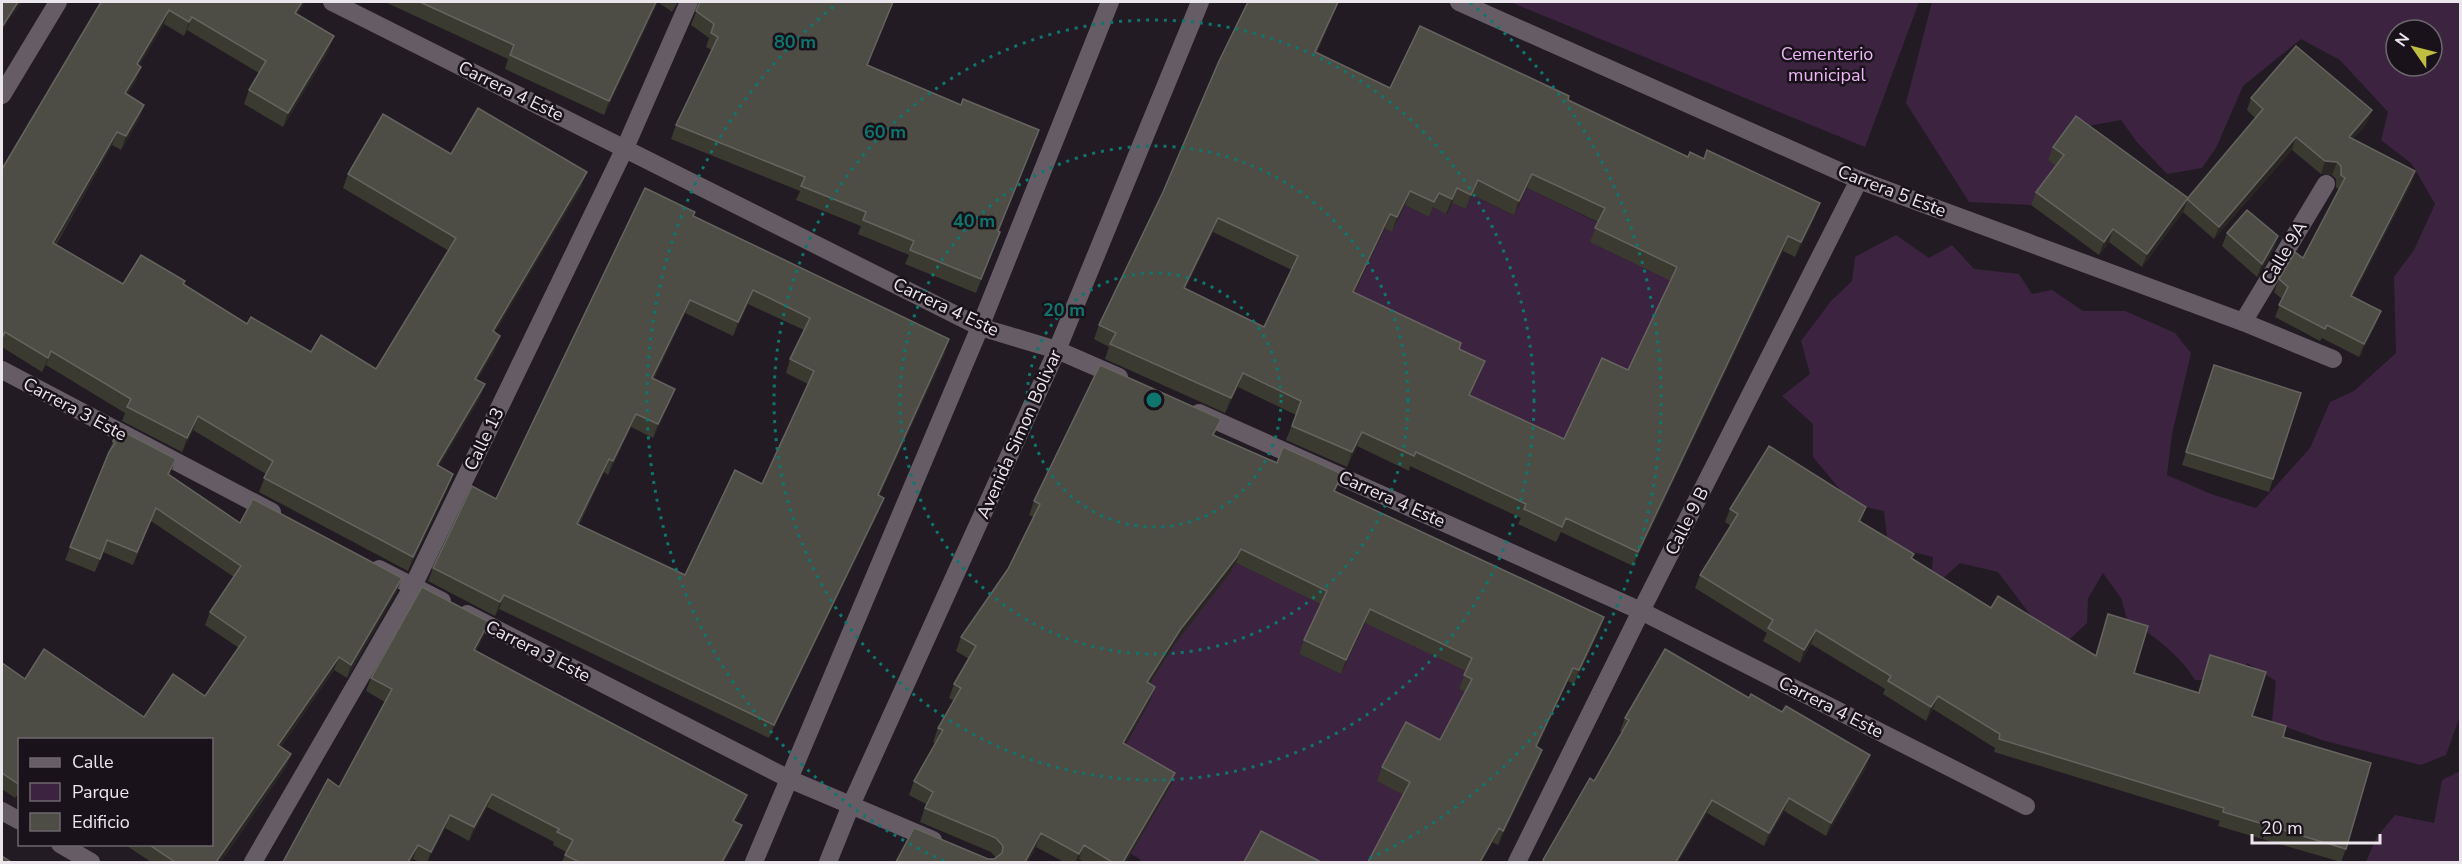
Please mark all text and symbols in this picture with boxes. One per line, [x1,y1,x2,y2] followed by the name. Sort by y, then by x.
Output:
[2384,18,2444,78] north arrow
[2390,29,2415,51] text: N
[774,30,816,54] text: 80 m
[1781,42,1873,87] park label: Cementerio municipal
[454,55,568,127] street label: Carrera 4 Este
[864,120,906,144] text: 60 m
[1834,159,1950,223] street label: Carrera 5 Este
[953,209,995,233] text: 40 m
[2256,217,2312,289] street label: Calle 9A
[889,272,1003,342] street label: Carrera 4 Este
[1043,298,1085,322] text: 20 m
[971,345,1067,522] street label: Avenida Simon Bolivar
[19,372,131,446] street label: Carrera 3 Este
[1144,390,1164,410] centre of rings
[458,403,510,475] street label: Calle 13
[1335,465,1449,533] street label: Carrera 4 Este
[1660,483,1714,559] street label: Calle 9 B
[482,614,594,688] street label: Carrera 3 Este
[1775,670,1887,744] street label: Carrera 4 Este
[18,738,213,846] legend
[72,750,114,774] text: Calle
[72,780,129,804] text: Parque
[2252,807,2380,845] scale bar
[72,810,130,834] text: Edificio
[2261,816,2303,840] text: 20 m

